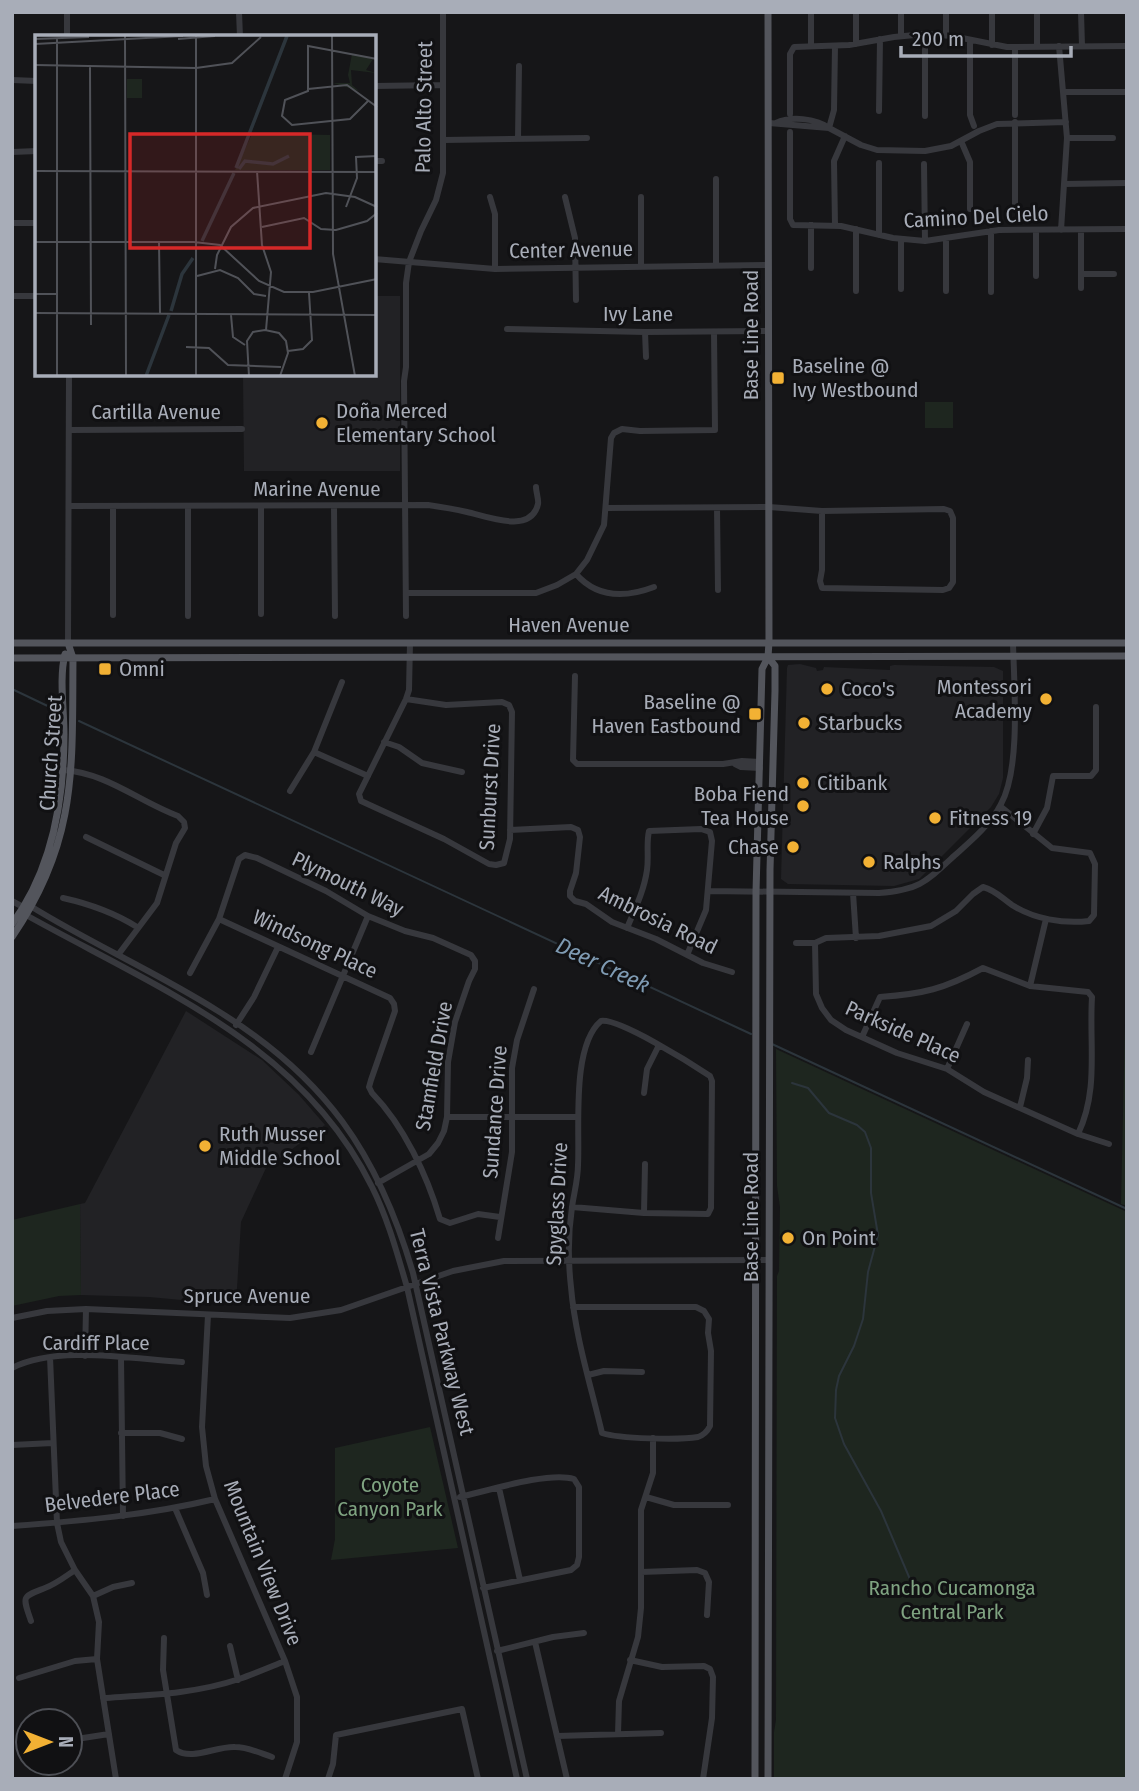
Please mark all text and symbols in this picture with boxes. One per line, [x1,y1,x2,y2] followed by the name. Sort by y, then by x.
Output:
[901,14,1071,58] scale bar
[912,26,964,52] text: 200 m
[35,35,376,376] inset map
[410,41,438,173] street label: Palo Alto Street
[903,200,1049,234] street label: Camino Del Cielo
[509,236,633,264] street label: Center Avenue
[738,270,764,400] street label: Base Line Road
[603,301,673,327] street label: Ivy Lane
[792,353,918,403] place label: Baseline @ Ivy Westbound
[770,370,786,386] marker: Baseline @ Ivy Westbound
[336,398,496,448] place label: Doña Merced Elementary School
[91,399,221,425] street label: Cartilla Avenue
[314,415,330,431] marker: Doña Merced Elementary School
[253,476,381,502] street label: Marine Avenue
[508,612,630,638] street label: Haven Avenue
[119,656,165,682] place label: Omni
[97,661,113,677] marker: Omni
[937,674,1033,724] place label: Montessori Academy
[841,676,895,702] place label: Coco's
[819,681,835,697] marker: Coco's
[592,689,741,739] place label: Baseline @ Haven Eastbound
[1038,691,1054,707] marker: Montessori Academy
[34,694,68,812] street label: Church Street
[747,706,763,722] marker: Baseline @ Haven Eastbound
[818,710,903,736] place label: Starbucks
[796,715,812,731] marker: Starbucks
[474,723,506,851] street label: Sunburst Drive
[817,770,887,796] place label: Citibank
[795,775,811,791] marker: Citibank
[694,781,789,831] place label: Boba Fiend Tea House
[795,798,811,814] marker: Boba Fiend Tea House
[949,805,1032,831] place label: Fitness 19
[927,810,943,826] marker: Fitness 19
[728,834,779,860] place label: Chase
[785,839,801,855] marker: Chase
[288,846,409,922] street label: Plymouth Way
[883,849,941,875] place label: Ralphs
[861,854,877,870] marker: Ralphs
[594,880,722,960] street label: Ambrosia Road
[248,904,382,984] street label: Windsong Place
[552,931,654,999] water label: Deer Creek
[841,995,965,1069] street label: Parkside Place
[410,999,458,1133] street label: Stamfield Drive
[477,1045,513,1179] street label: Sundance Drive
[219,1121,341,1171] place label: Ruth Musser Middle School
[197,1138,213,1154] marker: Ruth Musser Middle School
[541,1142,573,1266] street label: Spyglass Drive
[738,1152,764,1282] street label: Base Line Road
[802,1225,876,1251] place label: On Point
[404,1226,480,1438] street label: Terra Vista Parkway West
[780,1230,796,1246] marker: On Point
[184,1283,310,1309] street label: Spruce Avenue
[42,1330,150,1356] street label: Cardiff Place
[337,1472,443,1522] park label: Coyote Canyon Park
[43,1476,181,1518] street label: Belvedere Place
[218,1477,308,1649] street label: Mountain View Drive
[868,1575,1036,1625] park label: Rancho Cucamonga Central Park
[14,1707,84,1777] north arrow
[54,1736,77,1748] text: N

